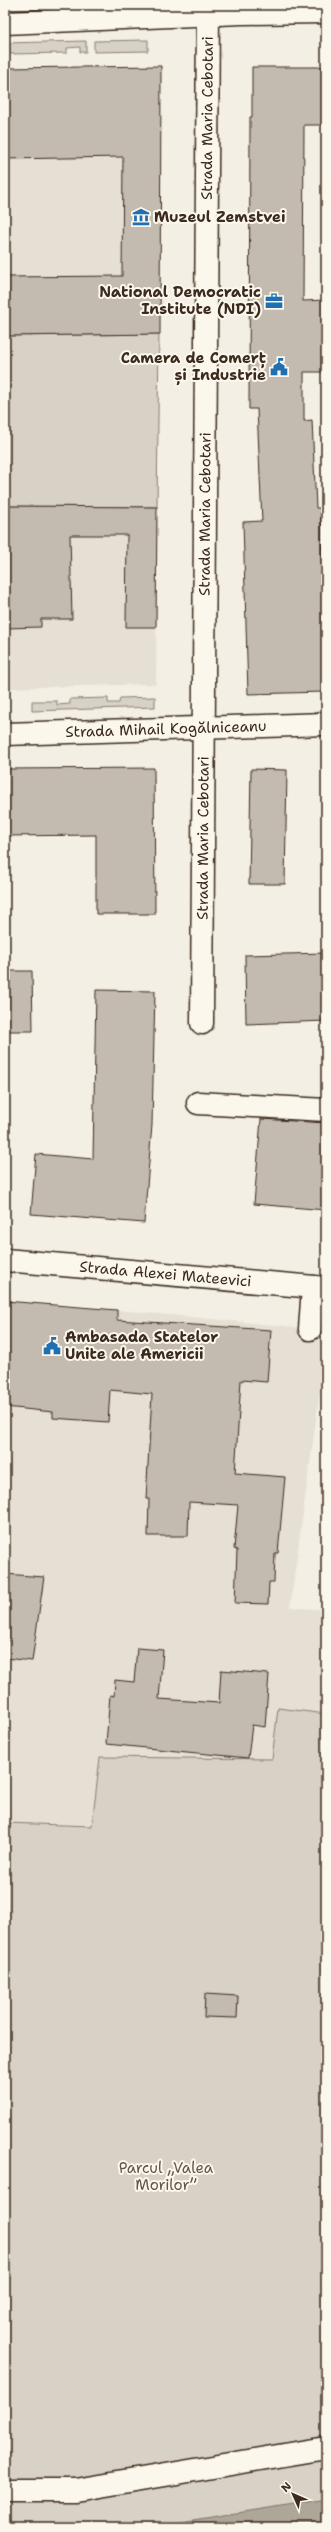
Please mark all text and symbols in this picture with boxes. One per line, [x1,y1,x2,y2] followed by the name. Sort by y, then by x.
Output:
[197,36,218,200] street label: Strada Maria Cebotari
[131,207,151,227] museum icon: Muzeul Zemstvei
[154,207,286,227] place label: Muzeul Zemstvei
[99,282,261,319] place label: National Democratic Institute (NDI)
[264,291,284,311] office icon: National Democratic Institute (NDI)
[121,348,266,386] place label: Camera de Comerț și Industrie
[269,357,289,377] public building icon: Camera de Comerț și Industrie
[195,432,215,596] street label: Strada Maria Cebotari
[65,716,267,742] street label: Strada Mihail Kogălniceanu
[193,756,214,920] street label: Strada Maria Cebotari
[78,1257,252,1291] street label: Strada Alexei Mateevici
[65,1327,218,1364] place label: Ambasada Statelor Unite ale Americii
[42,1336,62,1356] public building icon: Ambasada Statelor Unite ale Americii
[119,2158,214,2195] park label: Parcul „Valea Morilor”
[273,2474,313,2514] north arrow
[278,2479,295,2496] text: N

